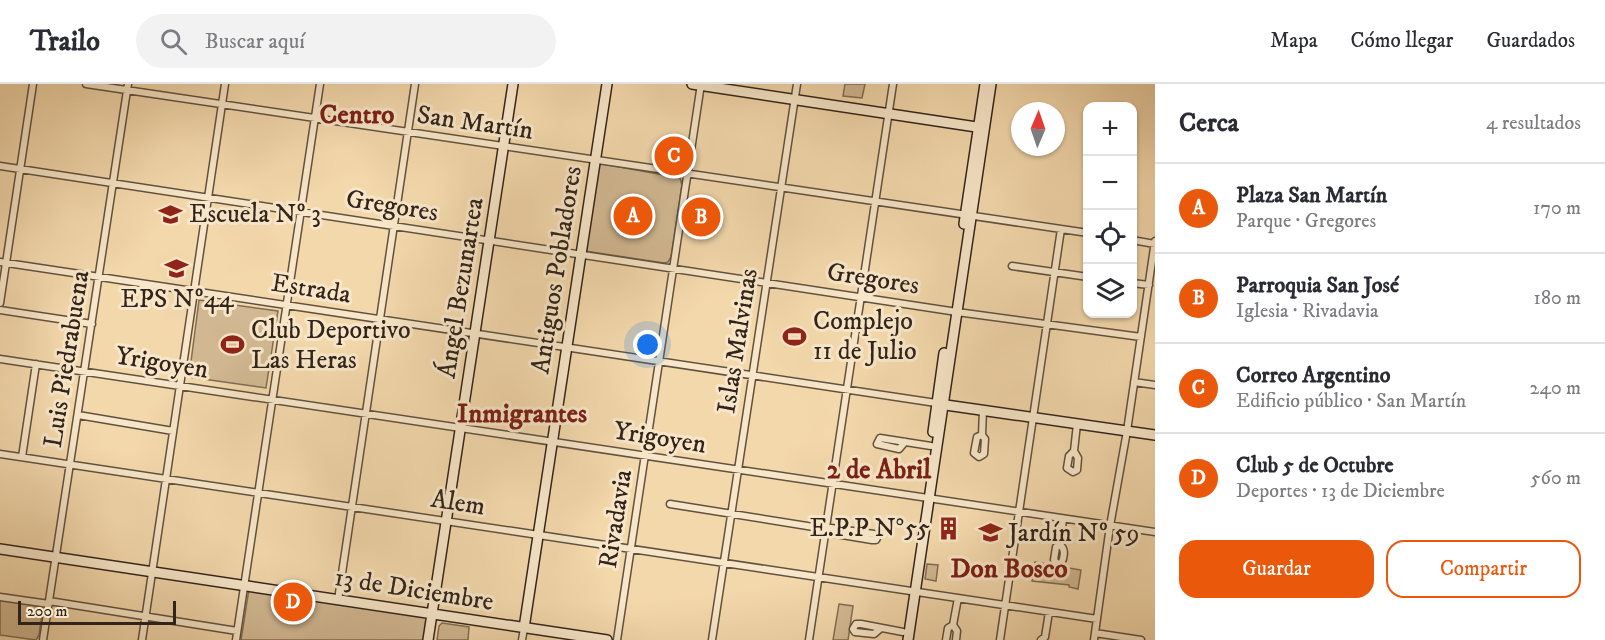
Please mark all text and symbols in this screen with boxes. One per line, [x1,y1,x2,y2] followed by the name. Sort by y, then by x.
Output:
[136,14,556,68] search box
[30,24,100,59] text: Trailo
[157,25,190,58] icon: search
[205,28,305,55] text: Buscar aquí
[1270,28,1318,54] text: Mapa
[1351,28,1453,54] text: Cómo llegar
[1486,28,1575,54] text: Guardados
[320,98,394,132] district label: Centro
[415,99,536,148] street label: San Martín
[1011,102,1065,156] north arrow
[1083,102,1137,318] map controls
[1083,102,1137,156] button: +
[1179,107,1239,140] text: Cerca
[1486,111,1581,136] text: 4 resultados
[654,134,694,178] pin: C
[1083,156,1137,210] button: −
[524,164,590,376] street label: Antiguos Pobladores
[344,182,440,230] street label: Gregores
[1236,182,1387,209] text: Plaza San Martín
[614,194,652,238] pin: A
[682,194,720,240] pin: B
[429,195,492,381] street label: Ángel Bezunartea
[1192,196,1205,221] text: A
[1533,196,1581,221] text: 170 m
[189,198,321,231] place label: Escuela Nº 3
[158,201,184,227] school or university icon: Escuela Nº 3
[1236,209,1376,234] text: Parque · Gregores
[1083,210,1137,264] button: locate
[164,255,190,281] school or university icon: EPS Nº44
[825,255,921,303] street label: Gregores
[1083,264,1137,318] button: layers
[269,266,353,312] street label: Estrada
[710,266,766,416] street label: Islas Malvinas
[37,268,97,450] street label: Luis Piedrabuena
[1236,272,1399,299] text: Parroquia San José
[120,283,235,316] place label: EPS Nº44
[1192,286,1205,311] text: B
[1534,286,1581,311] text: 180 m
[1236,299,1379,324] text: Iglesia · Rivadavia
[813,305,917,368] place label: Complejo 11 de Julio
[251,314,411,377] place label: Club Deportivo Las Heras
[782,323,808,349] sports icon: Complejo 11 de Julio
[633,330,662,359] your location
[220,332,246,358] sports icon: Club Deportivo Las Heras
[113,339,211,387] street label: Yrigoyen
[1236,362,1390,389] text: Correo Argentino
[1192,376,1205,401] text: C
[1530,376,1581,401] text: 240 m
[1236,389,1466,414] text: Edificio público · San Martín
[457,397,587,431] district label: Inmigrantes
[611,414,709,462] street label: Yrigoyen
[1236,452,1394,479] text: Club 5 de Octubre
[827,453,932,487] district label: 2 de Abril
[1191,466,1206,491] text: D
[1531,466,1581,491] text: 560 m
[592,467,640,571] street label: Rivadavia
[1236,479,1445,504] text: Deportes · 13 de Diciembre
[428,482,488,524] street label: Alem
[809,512,930,545] place label: E.P.P N°55
[935,515,961,541] building icon: E.P.P N°55
[1006,517,1139,550] place label: Jardín Nº 59
[977,520,1003,546] school or university icon: Jardín Nº 59
[1179,540,1374,598] button: Guardar
[1386,540,1581,598] button: Compartir
[950,552,1068,586] district label: Don Bosco
[332,561,496,619] street label: 13 de Diciembre
[274,580,312,624] pin: D
[18,598,176,626] scale bar
[27,601,68,621] text: 200 m

